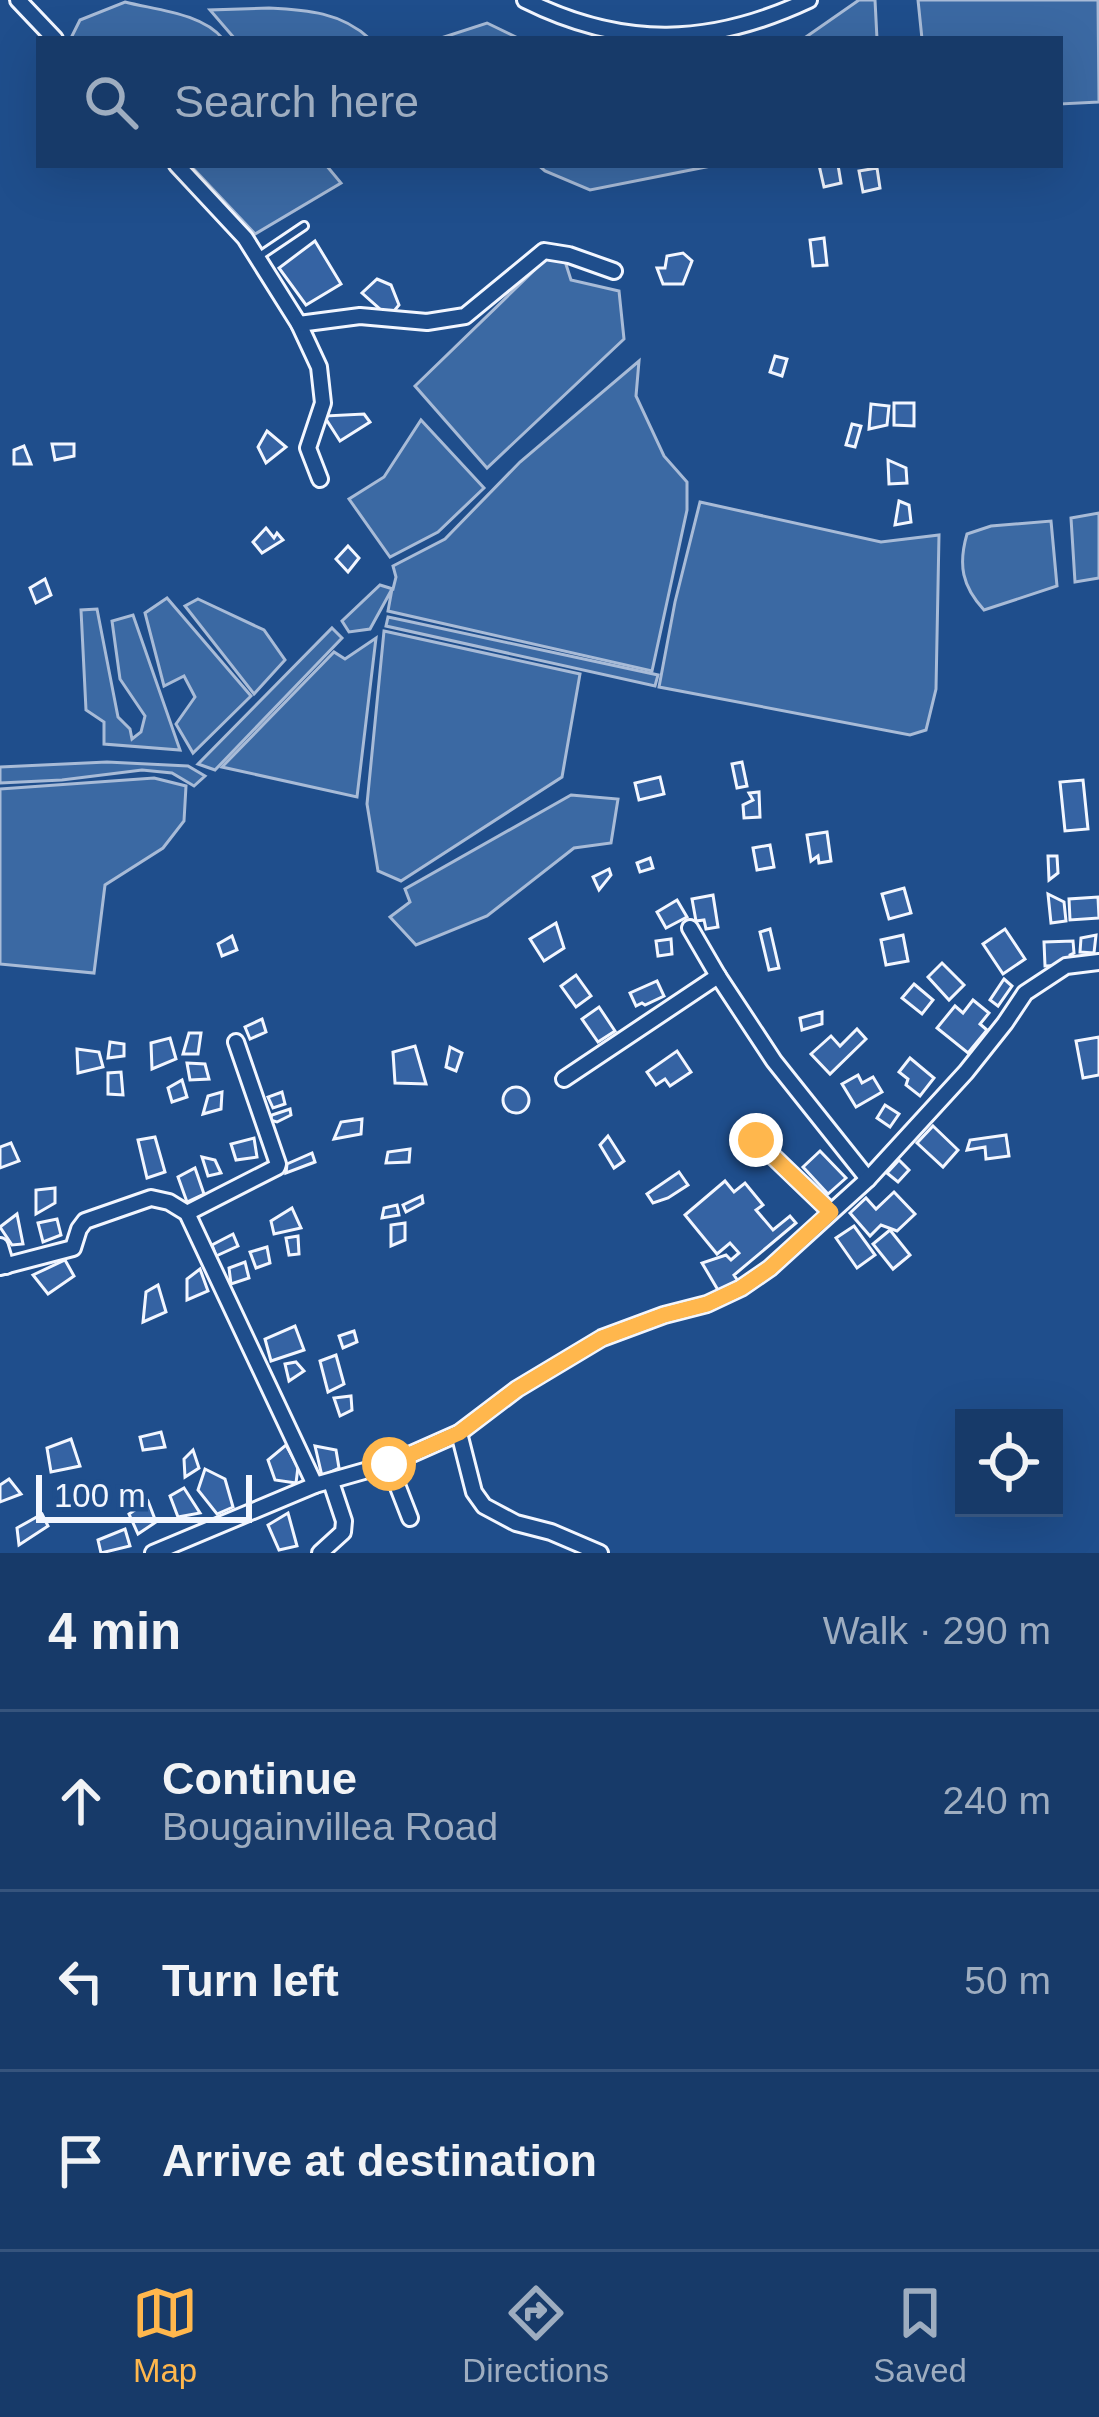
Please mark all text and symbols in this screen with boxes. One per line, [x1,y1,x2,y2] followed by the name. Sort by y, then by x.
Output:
[36,36,1063,168] search box
[78,69,144,135] icon: search
[174,76,419,127] text: Search here
[729,1113,783,1167] route end
[955,1409,1063,1517] map controls
[955,1409,1063,1517] button: locate
[362,1437,416,1491] route start
[36,1469,252,1522] scale bar
[54,1477,146,1514] text: 100 m
[48,1603,181,1660] text: 4 min
[823,1609,1051,1652] text: Walk · 290 m
[162,1753,357,1804] text: Continue
[48,1768,114,1834] icon: ahead
[943,1779,1051,1822] text: 240 m
[162,1805,498,1848] text: Bougainvillea Road
[48,1948,114,2014] icon: left
[162,1955,339,2006] text: Turn left
[964,1959,1051,2002] text: 50 m
[48,2128,114,2194] icon: arrive
[162,2135,597,2186] text: Arrive at destination
[132,2280,198,2390] tab: Map
[462,2280,609,2390] tab: Directions
[873,2280,967,2390] tab: Saved

